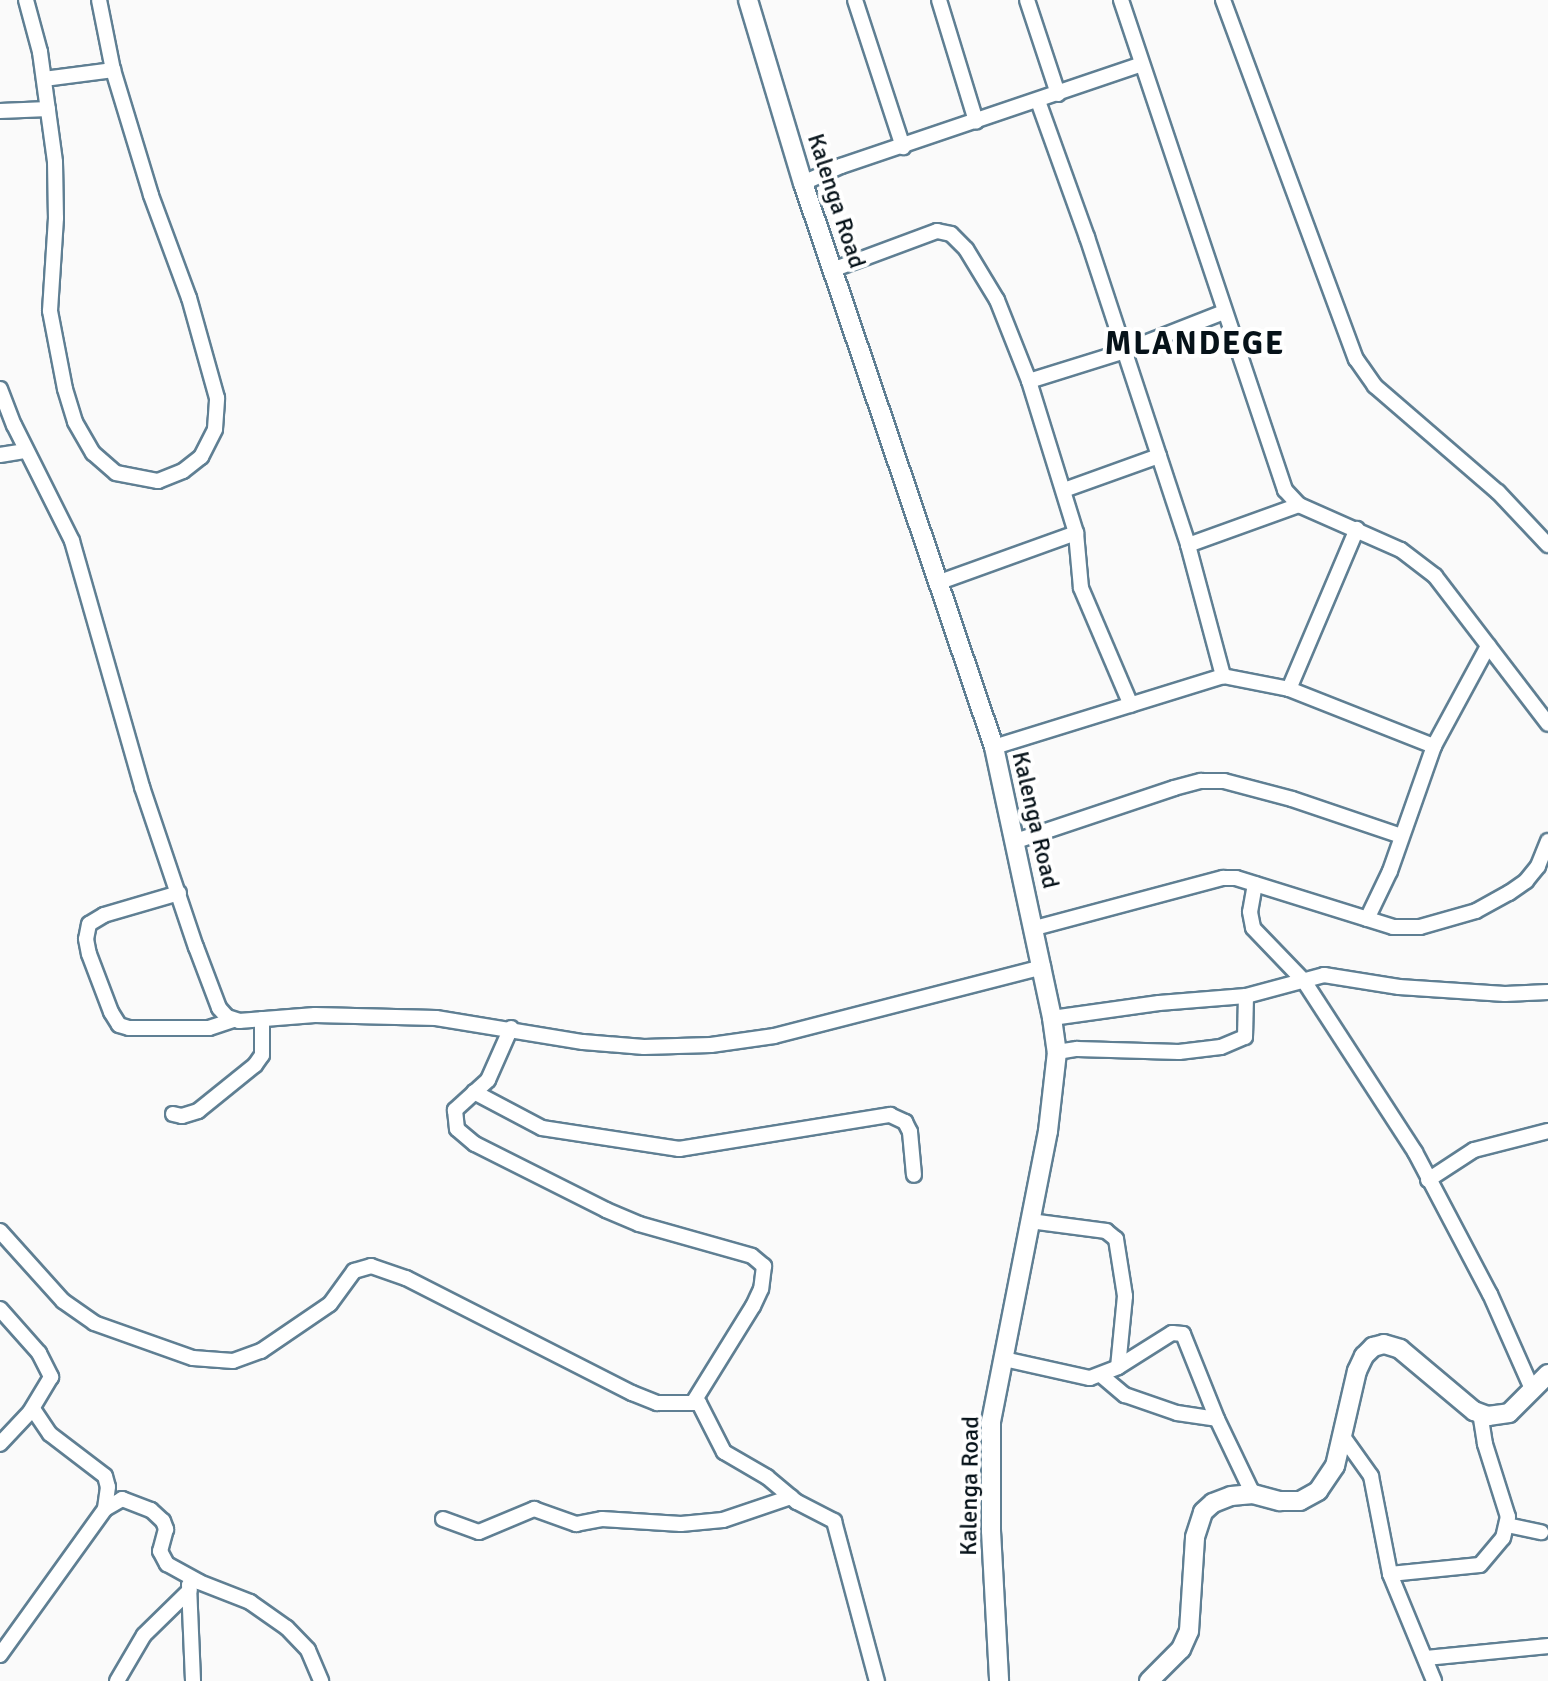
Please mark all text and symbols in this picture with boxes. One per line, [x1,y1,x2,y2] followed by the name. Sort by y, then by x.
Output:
[801,130,871,272] street label: Kalenga Road
[1105,325,1285,363] district label: MLANDEGE
[1005,749,1065,891] street label: Kalenga Road
[954,1416,986,1556] street label: Kalenga Road

